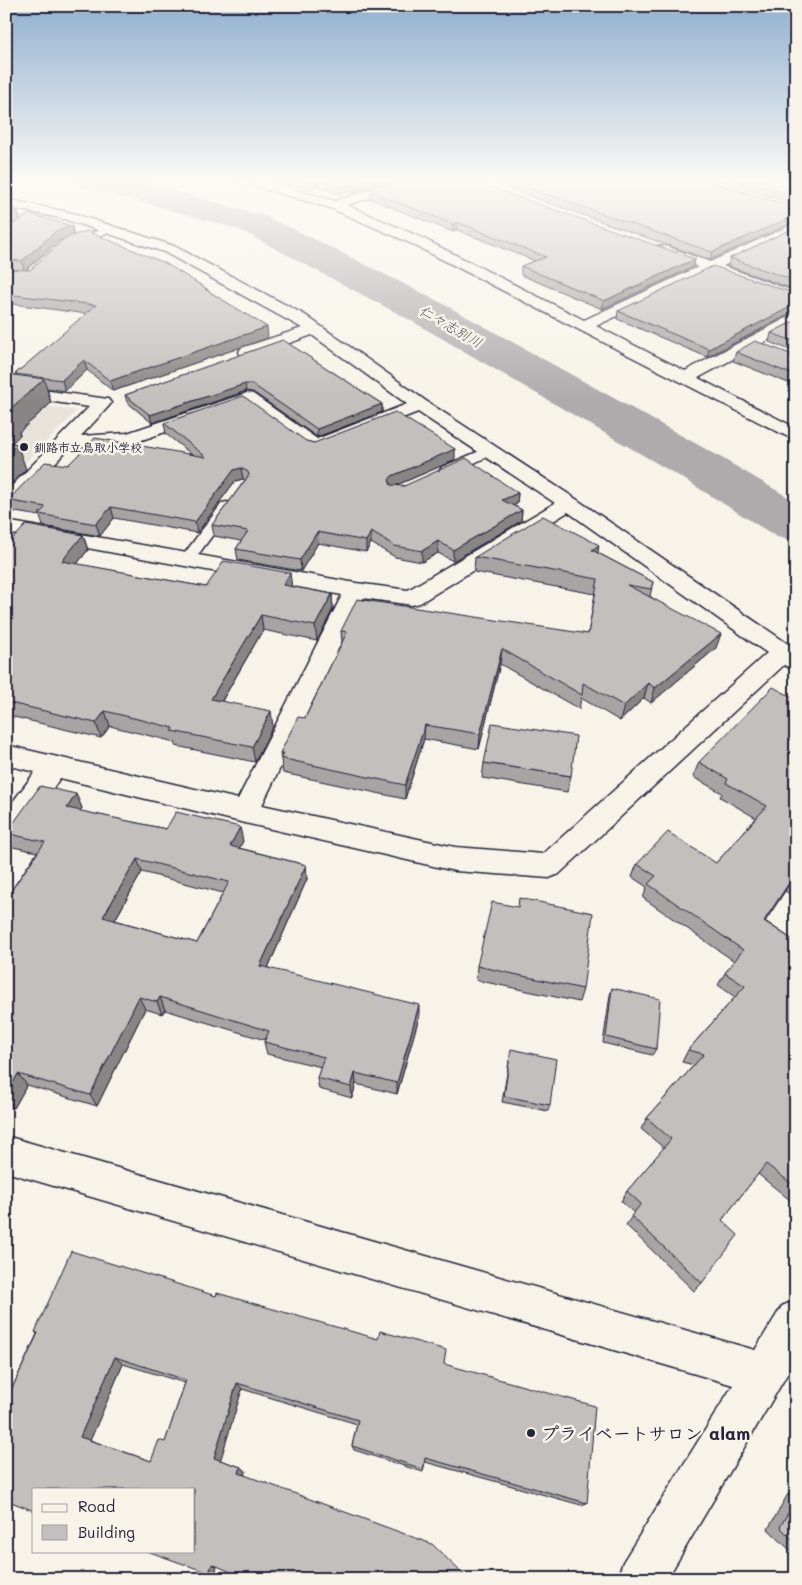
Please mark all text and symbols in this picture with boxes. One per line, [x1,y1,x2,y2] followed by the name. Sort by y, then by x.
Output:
[416,300,486,352] water label: 仁々志別川
[34,439,142,455] place label: 釧路市立鳥取小学校
[18,441,30,453] marker: 釧路市立鳥取小学校
[541,1421,750,1445] place label: プライベートサロン alam
[525,1427,537,1439] marker: プライベートサロン alam
[32,1488,195,1552] legend
[78,1496,115,1516] text: Road
[78,1522,135,1542] text: Building

